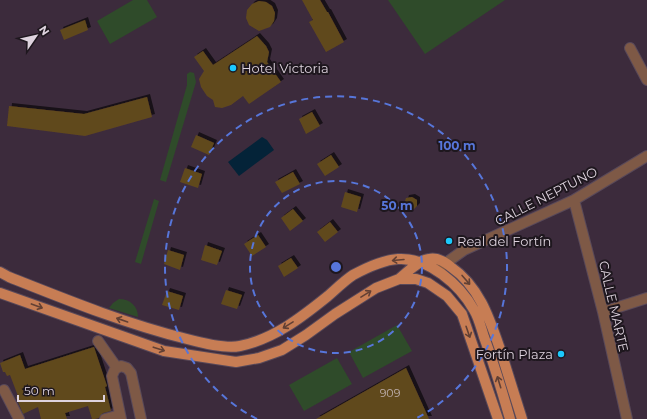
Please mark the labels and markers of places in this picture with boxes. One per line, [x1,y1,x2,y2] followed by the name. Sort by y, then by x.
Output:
[241,60,329,76] place label: Hotel Victoria
[228,63,238,73] marker: Hotel Victoria
[457,233,551,249] place label: Real del Fortín
[444,236,454,246] marker: Real del Fortín
[329,260,343,274] centre of rings
[476,346,553,362] place label: Fortín Plaza
[556,349,566,359] marker: Fortín Plaza

